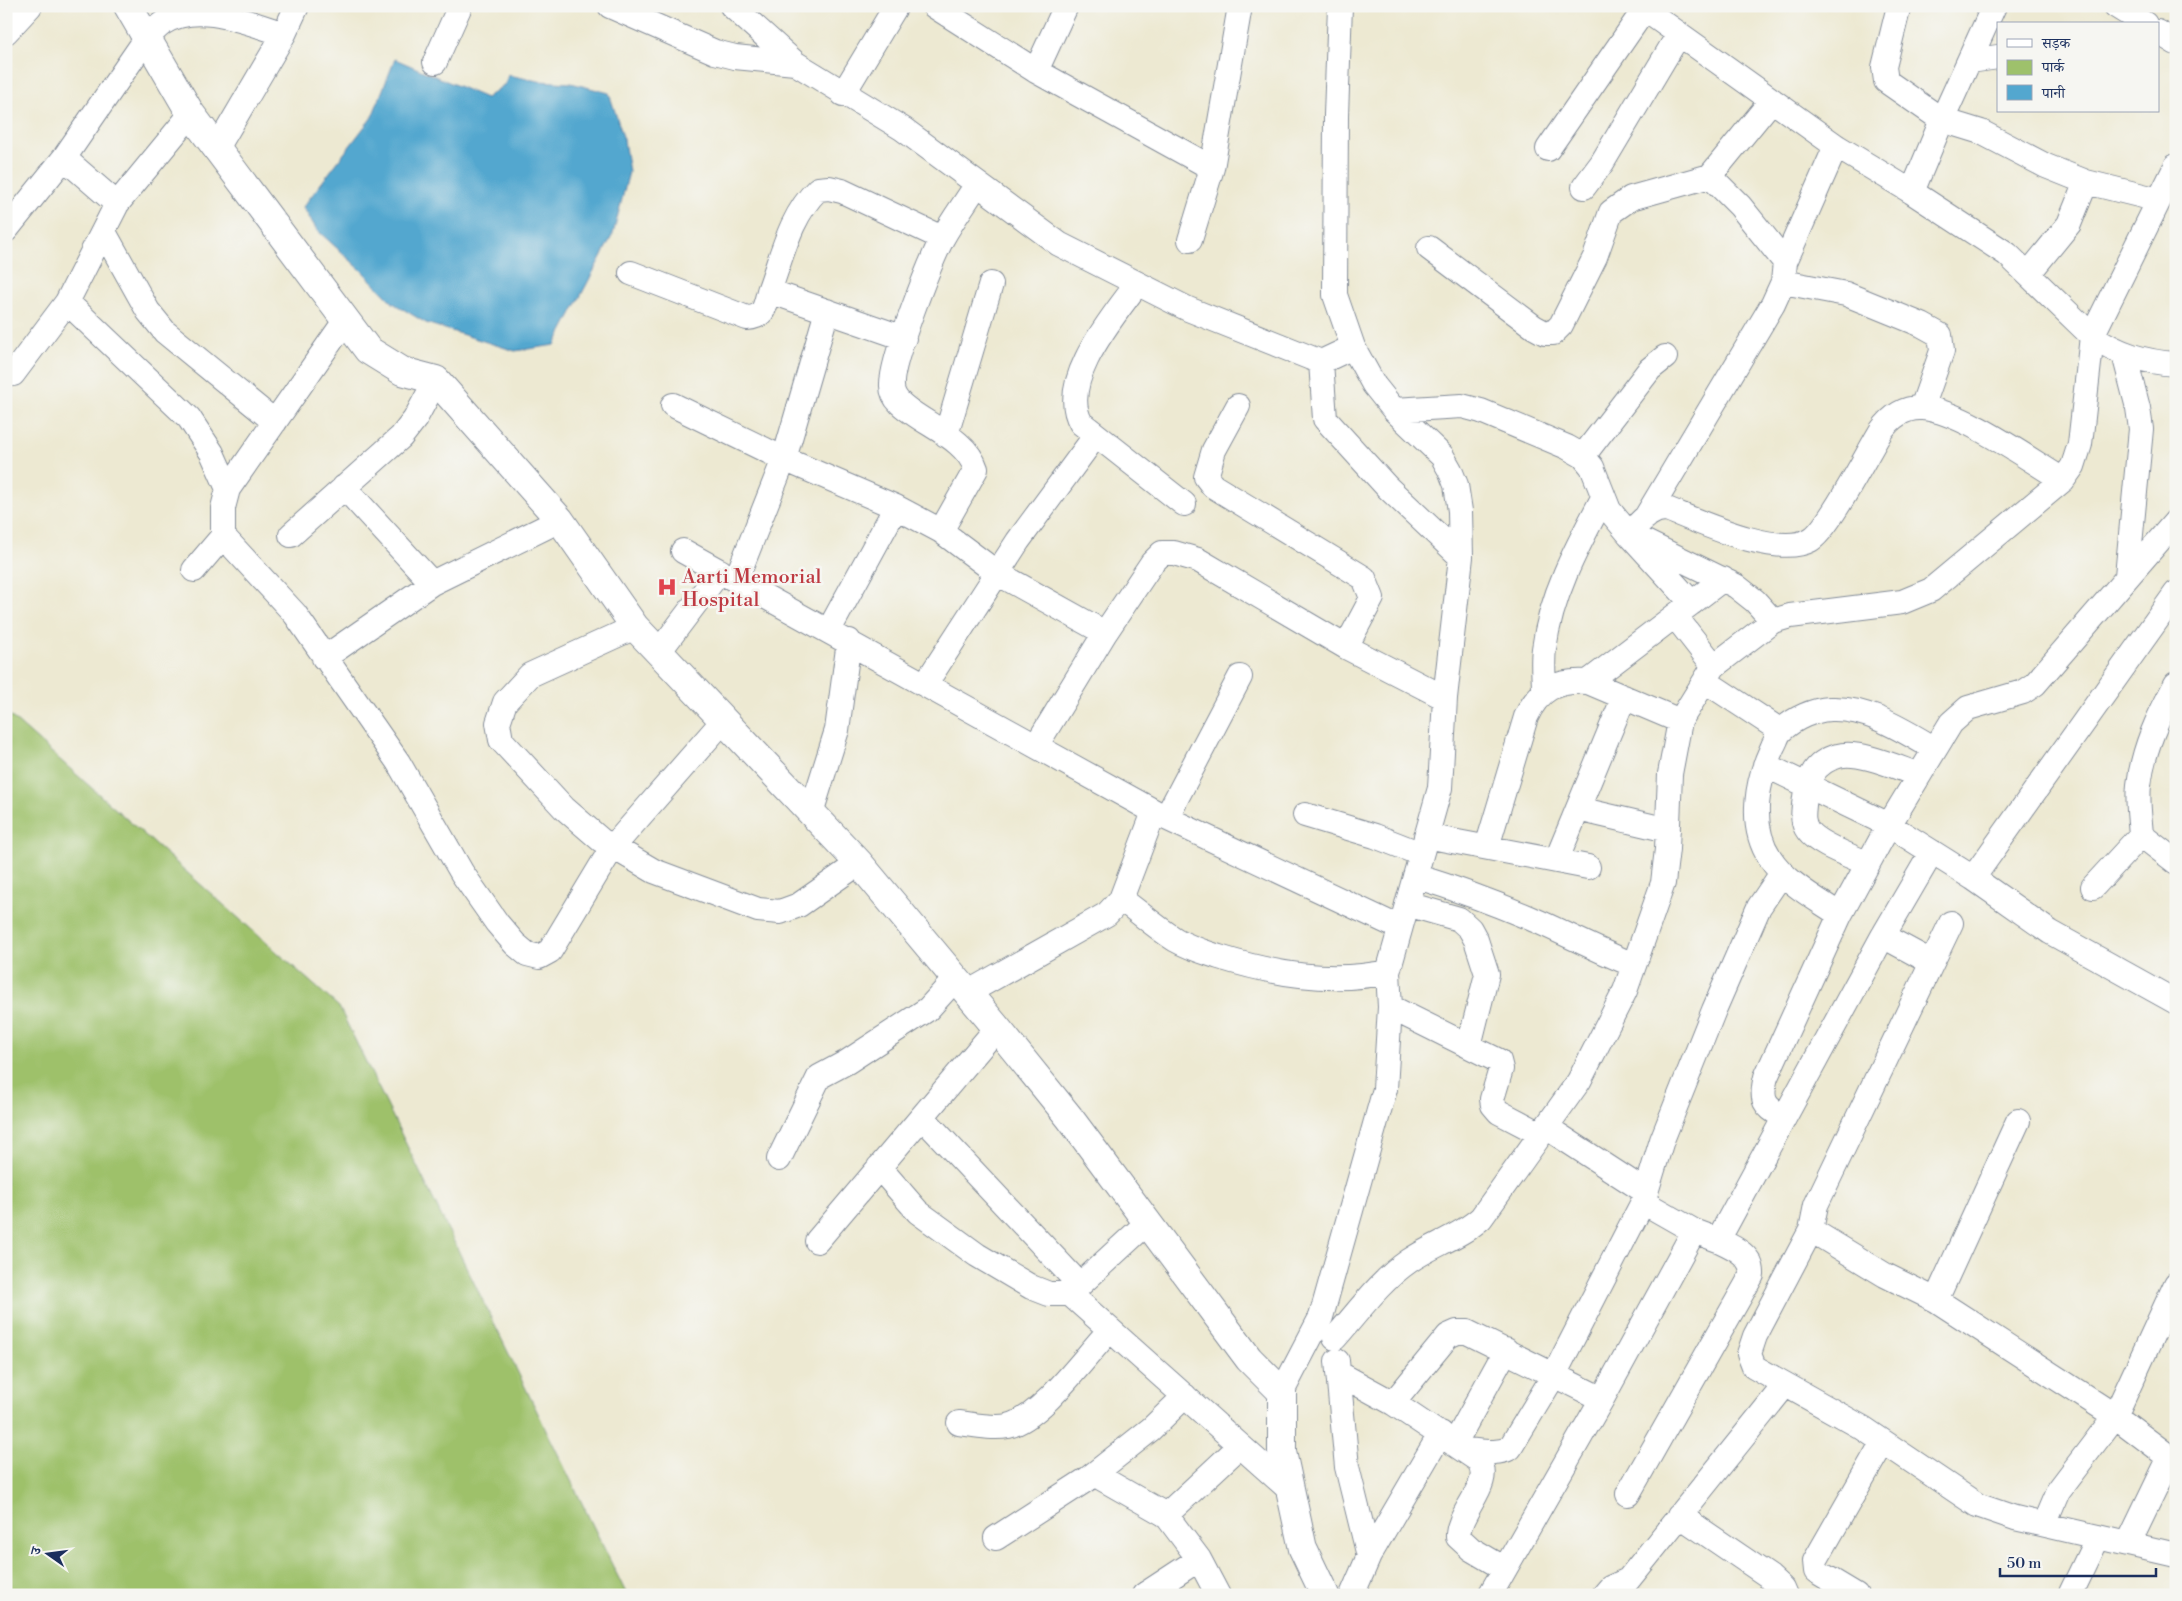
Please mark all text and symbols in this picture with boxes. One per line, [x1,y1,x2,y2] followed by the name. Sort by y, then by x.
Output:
[1997,22,2160,112] legend
[2041,34,2071,53] text: सड़क
[2041,58,2065,77] text: पार्क
[2041,84,2066,103] text: पानी
[681,565,822,613] place label: Aarti Memorial Hospital
[656,576,678,598] hospital icon: Aarti Memorial Hospital
[22,1528,72,1578] north arrow
[27,1545,46,1558] text: उ
[2000,1546,2156,1578] scale bar
[2007,1554,2041,1573] text: 50 m

